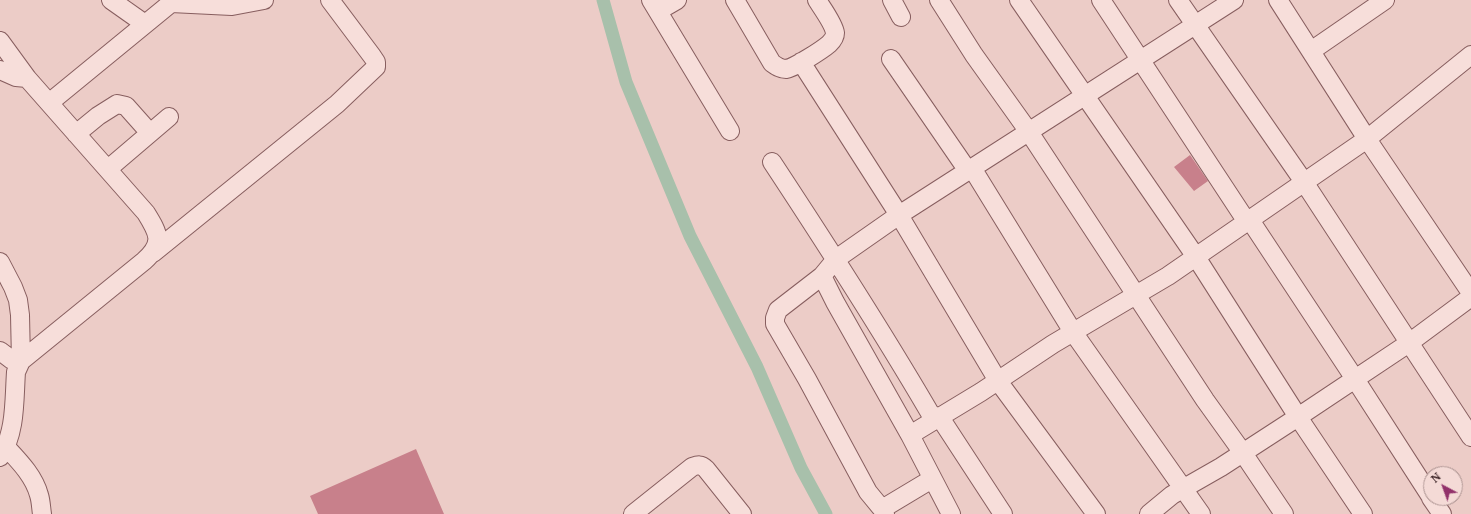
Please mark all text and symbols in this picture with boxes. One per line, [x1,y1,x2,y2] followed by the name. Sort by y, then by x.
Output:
[1423,466,1463,506] north arrow
[1427,469,1444,486] text: N

